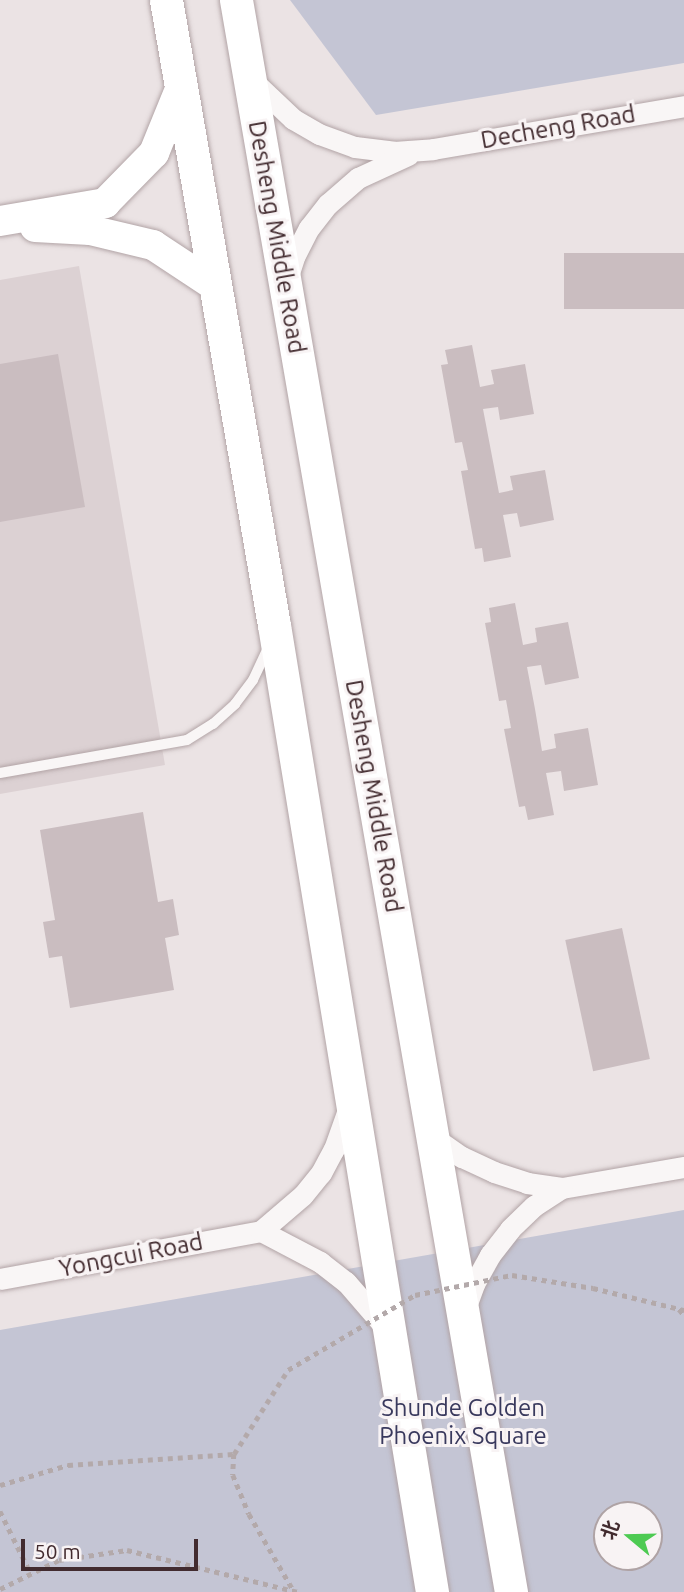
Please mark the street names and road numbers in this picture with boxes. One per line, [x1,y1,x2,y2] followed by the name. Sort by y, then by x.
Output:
[478,99,638,155] street label: Decheng Road
[242,118,312,356] street label: Desheng Middle Road
[339,677,409,915] street label: Desheng Middle Road
[57,1227,205,1283] street label: Yongcui Road

